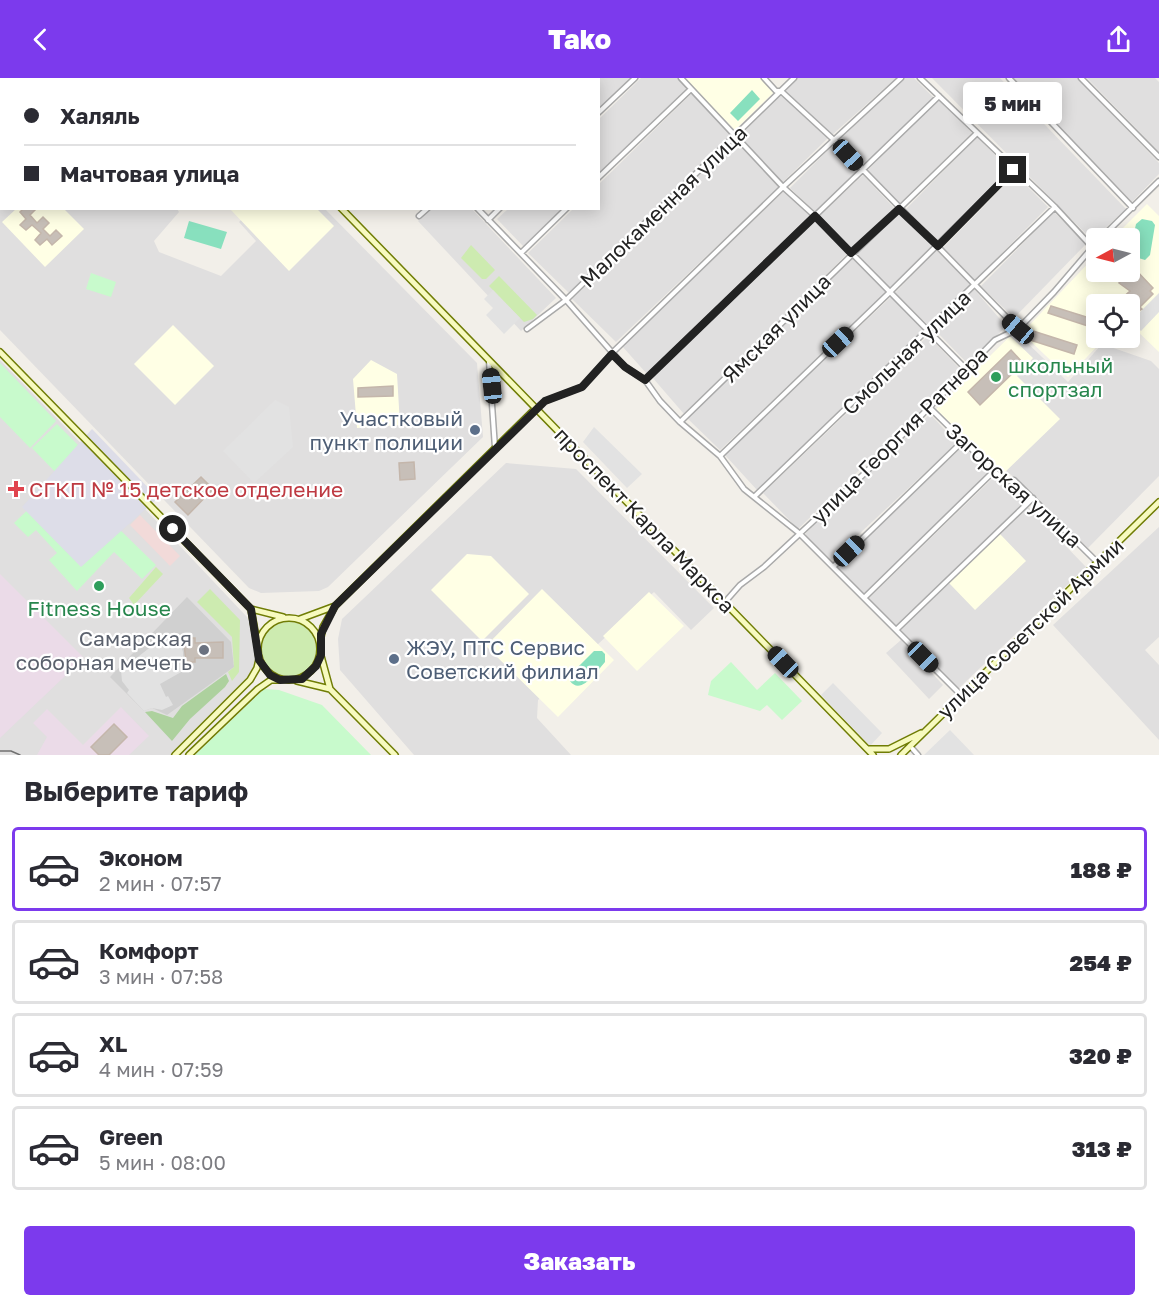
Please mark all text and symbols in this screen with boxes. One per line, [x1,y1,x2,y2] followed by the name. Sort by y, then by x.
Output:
[24,23,57,56] icon: back
[548,23,611,55] text: Tako
[1102,23,1135,56] icon: share
[964,83,1062,125] callout: 5 мин
[984,91,1041,115] text: 5 мин
[60,102,140,129] text: Халяль
[574,120,752,292] street label: Малокаменная улица
[829,136,867,174] car
[999,156,1026,183] route end
[60,160,239,187] text: Мачтовая улица
[1086,228,1140,282] north arrow
[1086,228,1140,348] map controls
[716,268,836,388] street label: Ямская улица
[836,284,976,420] street label: Смольная улица
[1086,294,1140,348] button: locate
[998,311,1038,347] car
[819,323,857,361] car
[805,341,993,529] street label: улица Георгия Ратнера
[1008,352,1113,402] place label: школьный спортзал
[481,367,503,405] car
[989,370,1003,384] marker: школьный спортзал
[309,405,463,455] place label: Участковый пункт полиции
[941,417,1087,553] street label: Загорская улица
[549,422,741,618] street label: проспект Карла Маркса
[468,423,482,437] marker: Участковый пункт полиции
[29,476,343,502] place label: СГКП № 15 детское отделение
[7,480,25,498] marker: СГКП № 15 детское отделение
[159,515,186,542] route start
[830,532,868,570] car
[931,532,1129,724] street label: улица Советской Армии
[92,579,106,593] marker: Fitness House
[27,595,171,621] place label: Fitness House
[16,625,192,675] place label: Самарская соборная мечеть
[406,634,599,684] place label: ЖЭУ, ПТС Сервис Советский филиал
[904,638,942,676] car
[197,643,211,657] marker: Самарская соборная мечеть
[764,643,802,681] car
[387,652,401,666] marker: ЖЭУ, ПТС Сервис Советский филиал
[24,775,248,807] text: Выберите тариф
[27,842,81,896] icon: car
[99,844,183,871] text: Эконом
[1071,856,1132,883] text: 188 ₽
[99,871,222,895] text: 2 мин · 07:57
[27,935,81,989] icon: car
[99,937,199,964] text: Комфорт
[1070,949,1132,976] text: 254 ₽
[99,964,223,988] text: 3 мин · 07:58
[27,1028,81,1082] icon: car
[99,1030,127,1057] text: XL
[1069,1042,1132,1069] text: 320 ₽
[99,1057,224,1081] text: 4 мин · 07:59
[27,1121,81,1175] icon: car
[99,1123,163,1150] text: Green
[1072,1135,1132,1162] text: 313 ₽
[99,1150,226,1174] text: 5 мин · 08:00
[24,1226,1135,1295] button: Заказать

